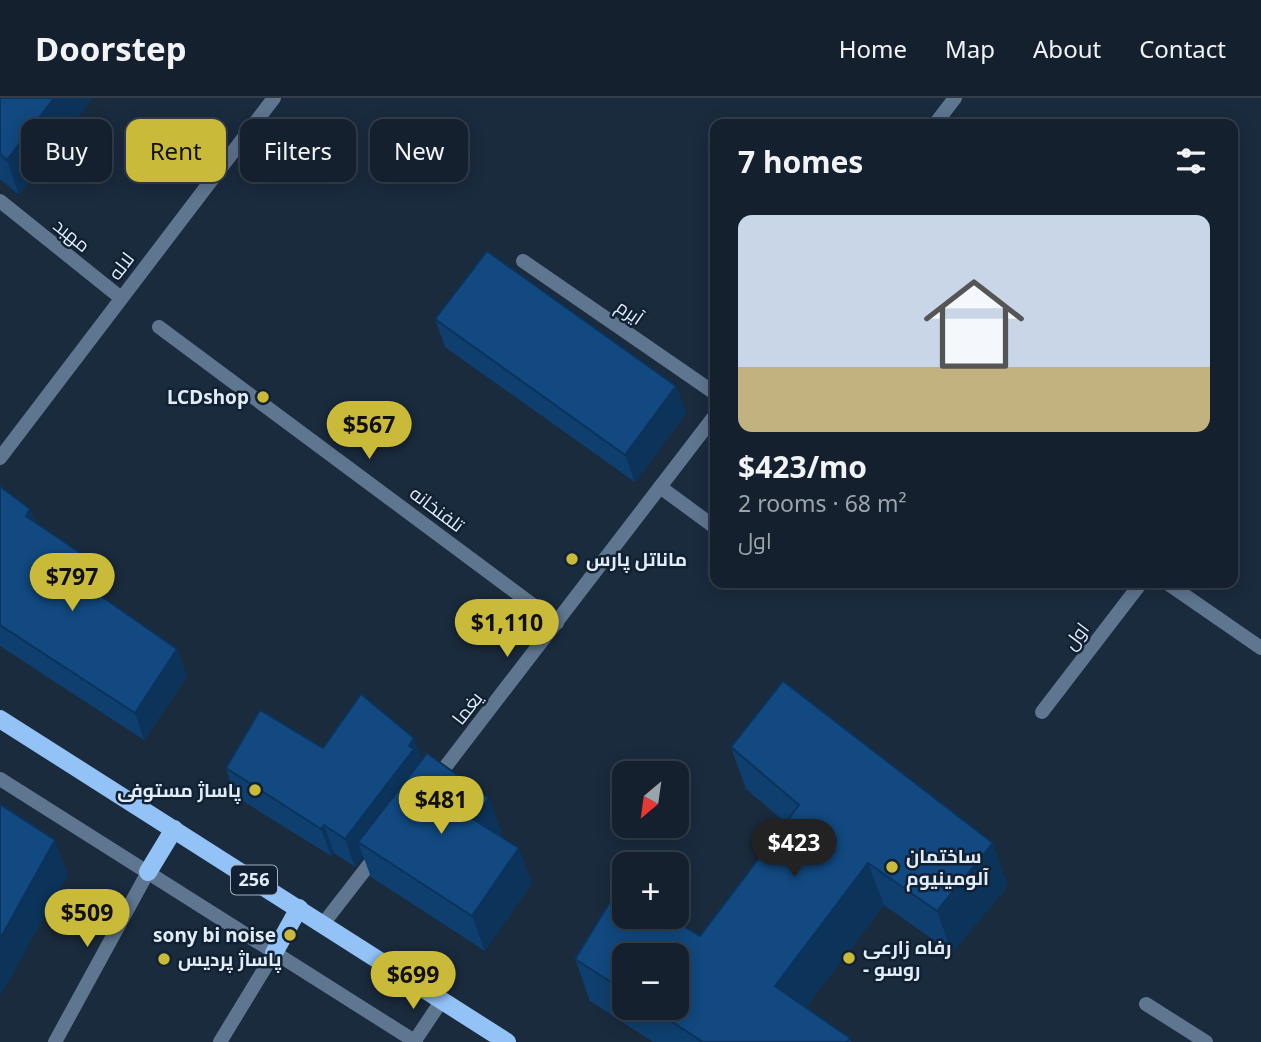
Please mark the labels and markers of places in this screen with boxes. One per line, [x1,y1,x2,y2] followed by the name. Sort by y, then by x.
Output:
[167,384,249,410] place label: LCDshop
[255,389,271,405] marker: LCDshop
[328,402,410,461] pin: $567
[586,546,687,573] place label: ماناتل پارس
[564,551,580,567] marker: ماناتل پارس
[31,554,113,613] pin: $797
[450,600,564,659] pin: $1,110
[400,776,482,836] pin: $481
[117,777,241,804] place label: پاساژ مستوفی
[247,782,263,798] marker: پاساژ مستوفی
[753,820,835,879] pin: $423
[906,843,989,892] place label: ساختمان آلومینیوم
[884,859,900,875] marker: ساختمان آلومینیوم
[46,890,128,949] pin: $509
[153,922,276,948] place label: sony bi noise
[282,927,298,943] marker: sony bi noise
[863,934,951,982] place label: رفاه زارعی - روسو
[178,946,281,973] place label: پاساژ پردیس
[841,950,857,966] marker: رفاه زارعی - روسو
[156,951,172,967] marker: پاساژ پردیس
[372,951,454,1011] pin: $699

